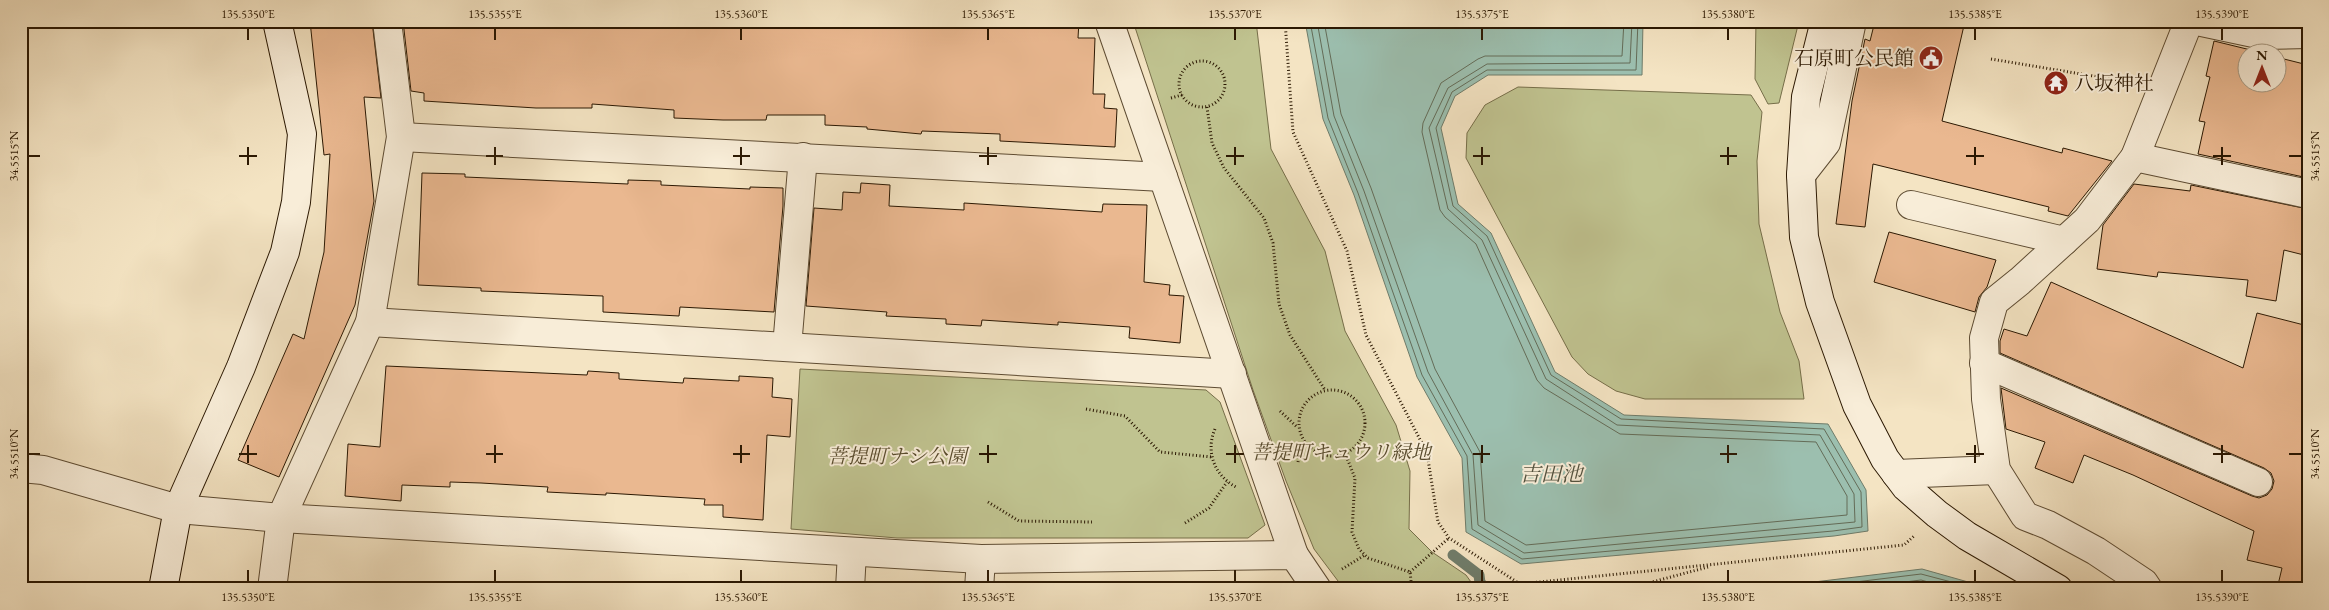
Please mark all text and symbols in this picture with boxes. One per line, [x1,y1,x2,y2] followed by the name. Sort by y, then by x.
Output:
[221,6,275,22] text: 135.5350°E
[468,6,522,22] text: 135.5355°E
[714,6,768,22] text: 135.5360°E
[961,6,1015,22] text: 135.5365°E
[1208,6,1262,22] text: 135.5370°E
[1455,6,1509,22] text: 135.5375°E
[1701,6,1755,22] text: 135.5380°E
[1948,6,2002,22] text: 135.5385°E
[2195,6,2249,22] text: 135.5390°E
[2236,42,2286,92] north arrow
[1794,45,1914,71] place label: 石原町公民館
[1918,45,1944,71] public building icon: 石原町公民館
[2256,46,2268,64] text: N
[2043,70,2069,96] temple icon: 八坂神社
[2074,70,2154,96] place label: 八坂神社
[6,130,22,181] text: 34.5515°N
[2307,130,2323,181] text: 34.5515°N
[6,428,22,479] text: 34.5510°N
[2307,428,2323,479] text: 34.5510°N
[1251,439,1433,465] park label: 菩提町キュウリ緑地
[827,443,970,469] park label: 菩提町ナシ公園
[1520,460,1584,487] water label: 吉田池
[221,589,275,605] text: 135.5350°E
[468,589,522,605] text: 135.5355°E
[714,589,768,605] text: 135.5360°E
[961,589,1015,605] text: 135.5365°E
[1208,589,1262,605] text: 135.5370°E
[1455,589,1509,605] text: 135.5375°E
[1701,589,1755,605] text: 135.5380°E
[1948,589,2002,605] text: 135.5385°E
[2195,589,2249,605] text: 135.5390°E

